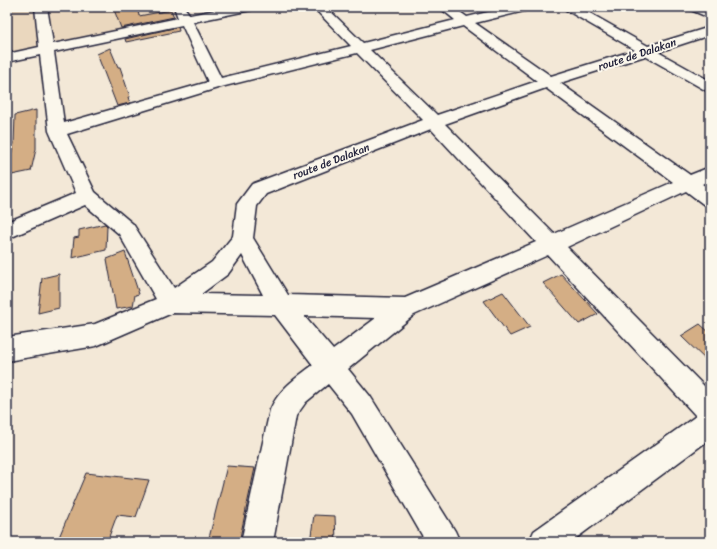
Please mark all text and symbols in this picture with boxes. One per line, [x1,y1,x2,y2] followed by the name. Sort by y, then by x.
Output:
[596,33,679,76] street label: route de Dalakan
[290,138,373,185] street label: route de Dalakan

